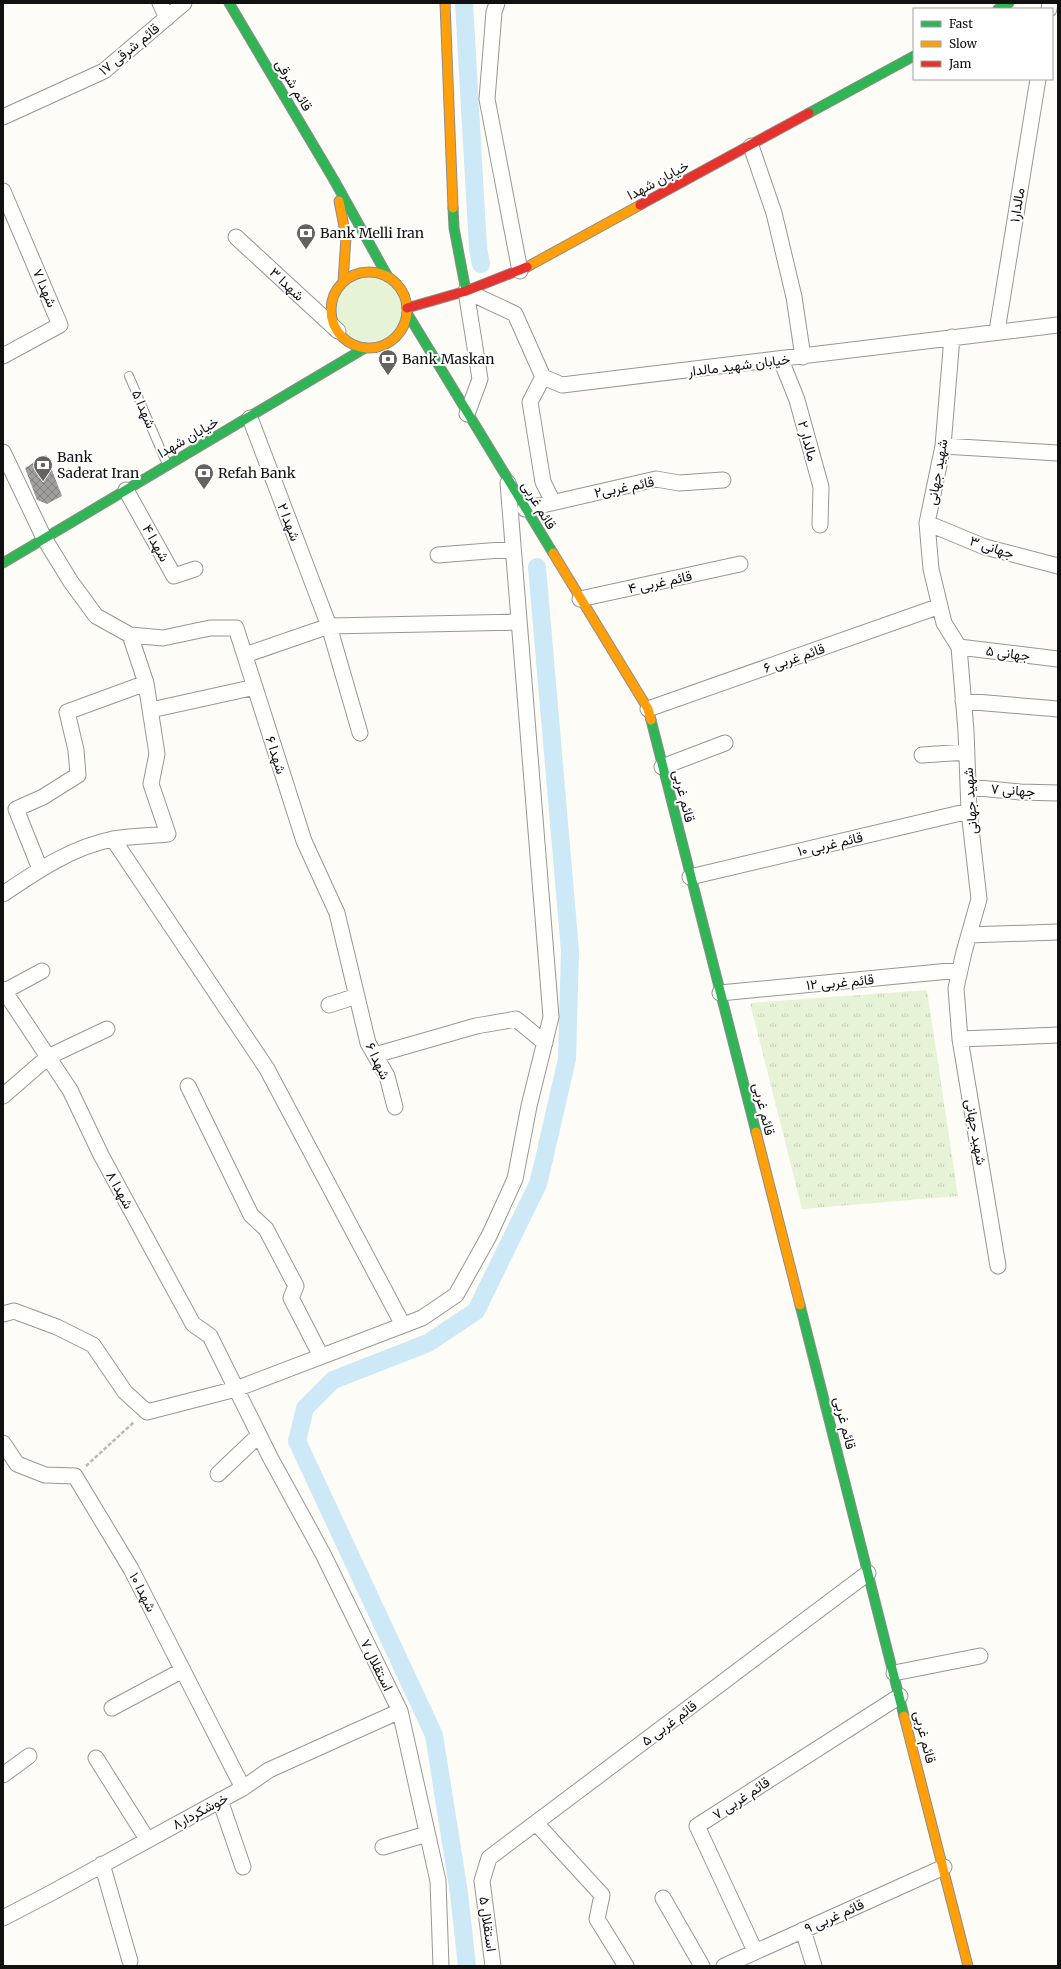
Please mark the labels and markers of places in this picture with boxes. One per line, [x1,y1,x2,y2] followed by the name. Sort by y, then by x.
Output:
[295,222,317,250] bank icon: Bank Melli Iran
[320,224,424,242] place label: Bank Melli Iran
[377,348,399,376] bank icon: Bank Maskan
[402,350,494,368] place label: Bank Maskan
[57,448,139,482] place label: Bank Saderat Iran
[32,454,54,482] bank icon: Bank Saderat Iran
[193,462,215,490] bank icon: Refah Bank
[218,464,296,482] place label: Refah Bank

